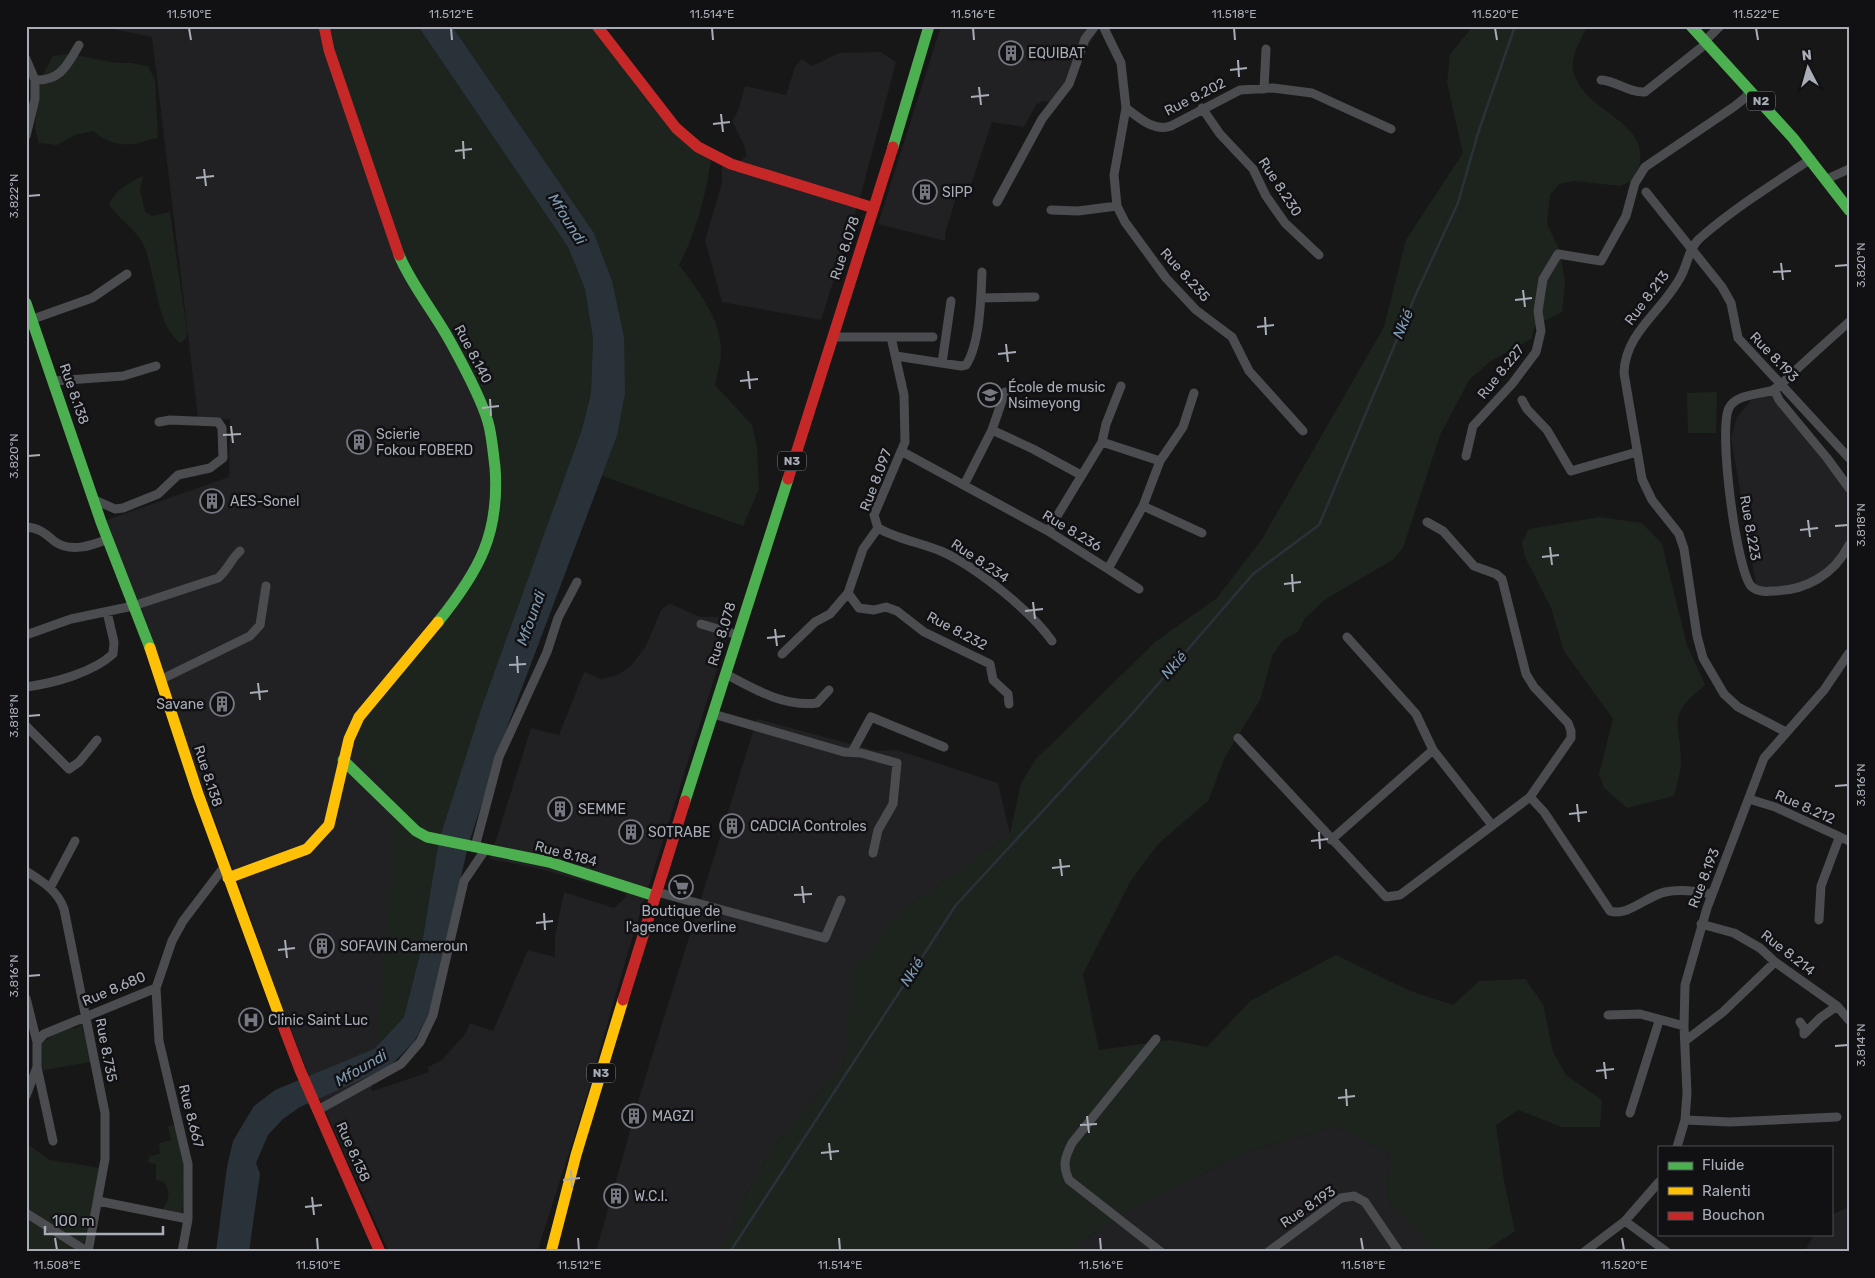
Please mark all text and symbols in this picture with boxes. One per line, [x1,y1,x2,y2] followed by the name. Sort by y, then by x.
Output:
[167,7,211,21] text: 11.510°E
[429,7,473,21] text: 11.512°E
[690,7,734,21] text: 11.514°E
[951,7,995,21] text: 11.516°E
[1212,7,1256,21] text: 11.518°E
[1471,7,1519,21] text: 11.520°E
[1733,7,1779,21] text: 11.522°E
[998,40,1024,66] building icon: EQUIBAT
[1782,42,1832,92] north arrow
[1028,45,1085,62] place label: EQUIBAT
[1801,47,1813,65] text: N
[1162,74,1228,120] street label: Rue 8.202
[1747,92,1775,110] road number: N2
[1255,154,1305,220] street label: Rue 8.230
[7,174,21,218] text: 3.822°N
[912,179,938,205] building icon: SIPP
[942,184,973,201] place label: SIPP
[544,190,590,248] water label: Mfoundi
[827,214,863,282] street label: Rue 8.078
[1854,242,1868,288] text: 3.820°N
[1157,245,1213,305] street label: Rue 8.235
[1621,267,1673,329] street label: Rue 8.213
[1389,306,1417,341] water label: Nkié
[451,322,496,386] street label: Rue 8.140
[1746,329,1802,385] street label: Rue 8.193
[1474,341,1528,403] street label: Rue 8.227
[56,361,92,427] street label: Rue 8.138
[1008,378,1106,412] place label: École de music Nsimeyong
[977,382,1003,408] school or university icon: École de music Nsimeyong
[376,426,473,459] place label: Scierie Fokou FOBERD
[346,429,372,455] building icon: Scierie Fokou FOBERD
[7,433,21,479] text: 3.820°N
[856,446,896,514] street label: Rue 8.097
[778,452,806,471] road number: N3
[199,488,225,514] building icon: AES-Sonel
[230,493,299,510] place label: AES-Sonel
[1736,494,1764,562] street label: Rue 8.223
[1854,503,1868,547] text: 3.818°N
[1039,507,1105,555] street label: Rue 8.236
[948,535,1013,587] street label: Rue 8.234
[513,588,549,648] water label: Mfoundi
[704,600,740,668] street label: Rue 8.078
[924,608,990,654] street label: Rue 8.232
[1157,647,1191,682] water label: Nkié
[209,691,235,717] building icon: Savane
[7,694,21,738] text: 3.818°N
[156,696,204,713] place label: Savane
[190,743,226,809] street label: Rue 8.138
[1854,763,1868,807] text: 3.816°N
[1772,786,1838,828] street label: Rue 8.212
[547,796,573,822] building icon: SEMME
[578,801,626,818] place label: SEMME
[719,813,745,839] building icon: CADCIA Controles
[750,818,867,835] place label: CADCIA Controles
[618,819,644,845] building icon: SOTRABE
[648,824,710,841] place label: SOTRABE
[533,838,599,871] street label: Rue 8.184
[1685,846,1723,910] street label: Rue 8.193
[668,874,694,900] supermarket icon: Boutique de l'agence Overline
[626,903,737,936] place label: Boutique de l'agence Overline
[1758,927,1819,980] street label: Rue 8.214
[309,933,335,959] building icon: SOFAVIN Cameroun
[340,938,468,955] place label: SOFAVIN Cameroun
[7,954,21,998] text: 3.816°N
[896,954,928,990] water label: Nkié
[80,968,148,1010] street label: Rue 8.680
[238,1007,264,1033] hospital icon: Clinic Saint Luc
[268,1012,368,1029] place label: Clinic Saint Luc
[91,1017,121,1083] street label: Rue 8.735
[1854,1023,1868,1067] text: 3.814°N
[332,1046,390,1090] water label: Mfoundi
[587,1064,615,1082] road number: N3
[175,1083,207,1149] street label: Rue 8.667
[621,1103,647,1129] building icon: MAGZI
[652,1108,694,1125] place label: MAGZI
[332,1120,374,1185] street label: Rue 8.138
[1658,1146,1832,1236] legend
[1702,1156,1744,1174] text: Fluide
[1277,1182,1339,1232] street label: Rue 8.193
[1702,1182,1751,1200] text: Ralenti
[603,1183,629,1209] building icon: W.C.I.
[634,1188,668,1205] place label: W.C.I.
[45,1203,162,1235] scale bar
[1702,1206,1765,1224] text: Bouchon
[52,1212,94,1230] text: 100 m
[33,1258,81,1272] text: 11.508°E
[296,1258,340,1272] text: 11.510°E
[557,1258,601,1272] text: 11.512°E
[818,1258,862,1272] text: 11.514°E
[1079,1258,1123,1272] text: 11.516°E
[1341,1258,1385,1272] text: 11.518°E
[1600,1258,1648,1272] text: 11.520°E

